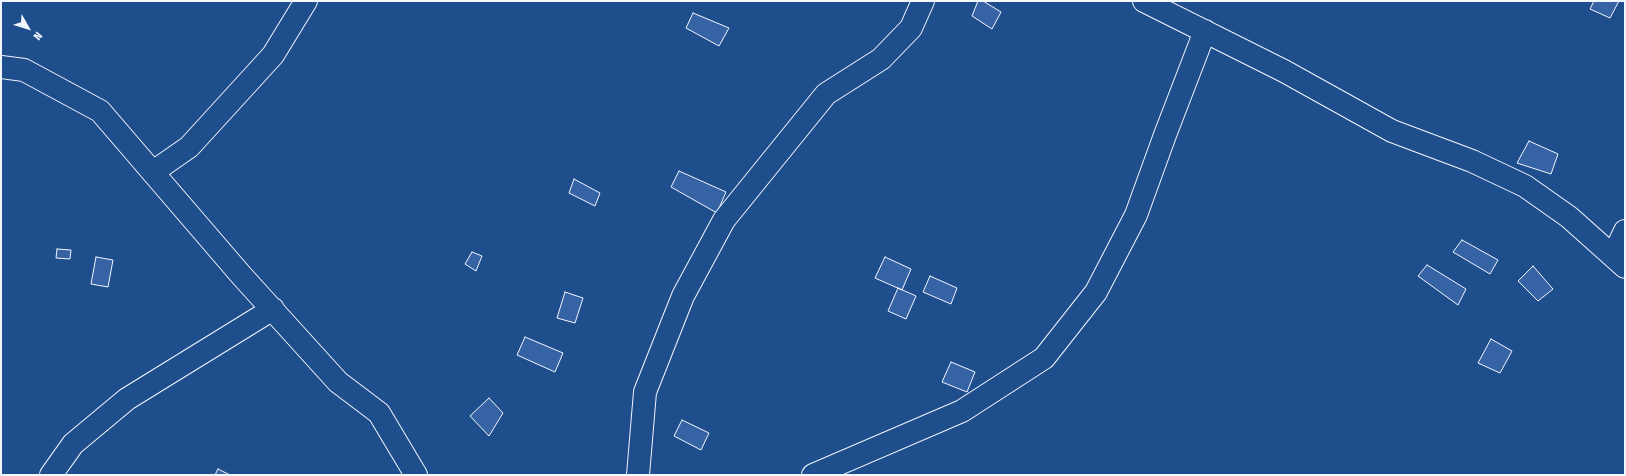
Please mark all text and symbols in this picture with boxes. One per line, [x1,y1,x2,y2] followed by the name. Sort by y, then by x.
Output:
[8,8,48,48] north arrow
[31,29,45,43] text: N

